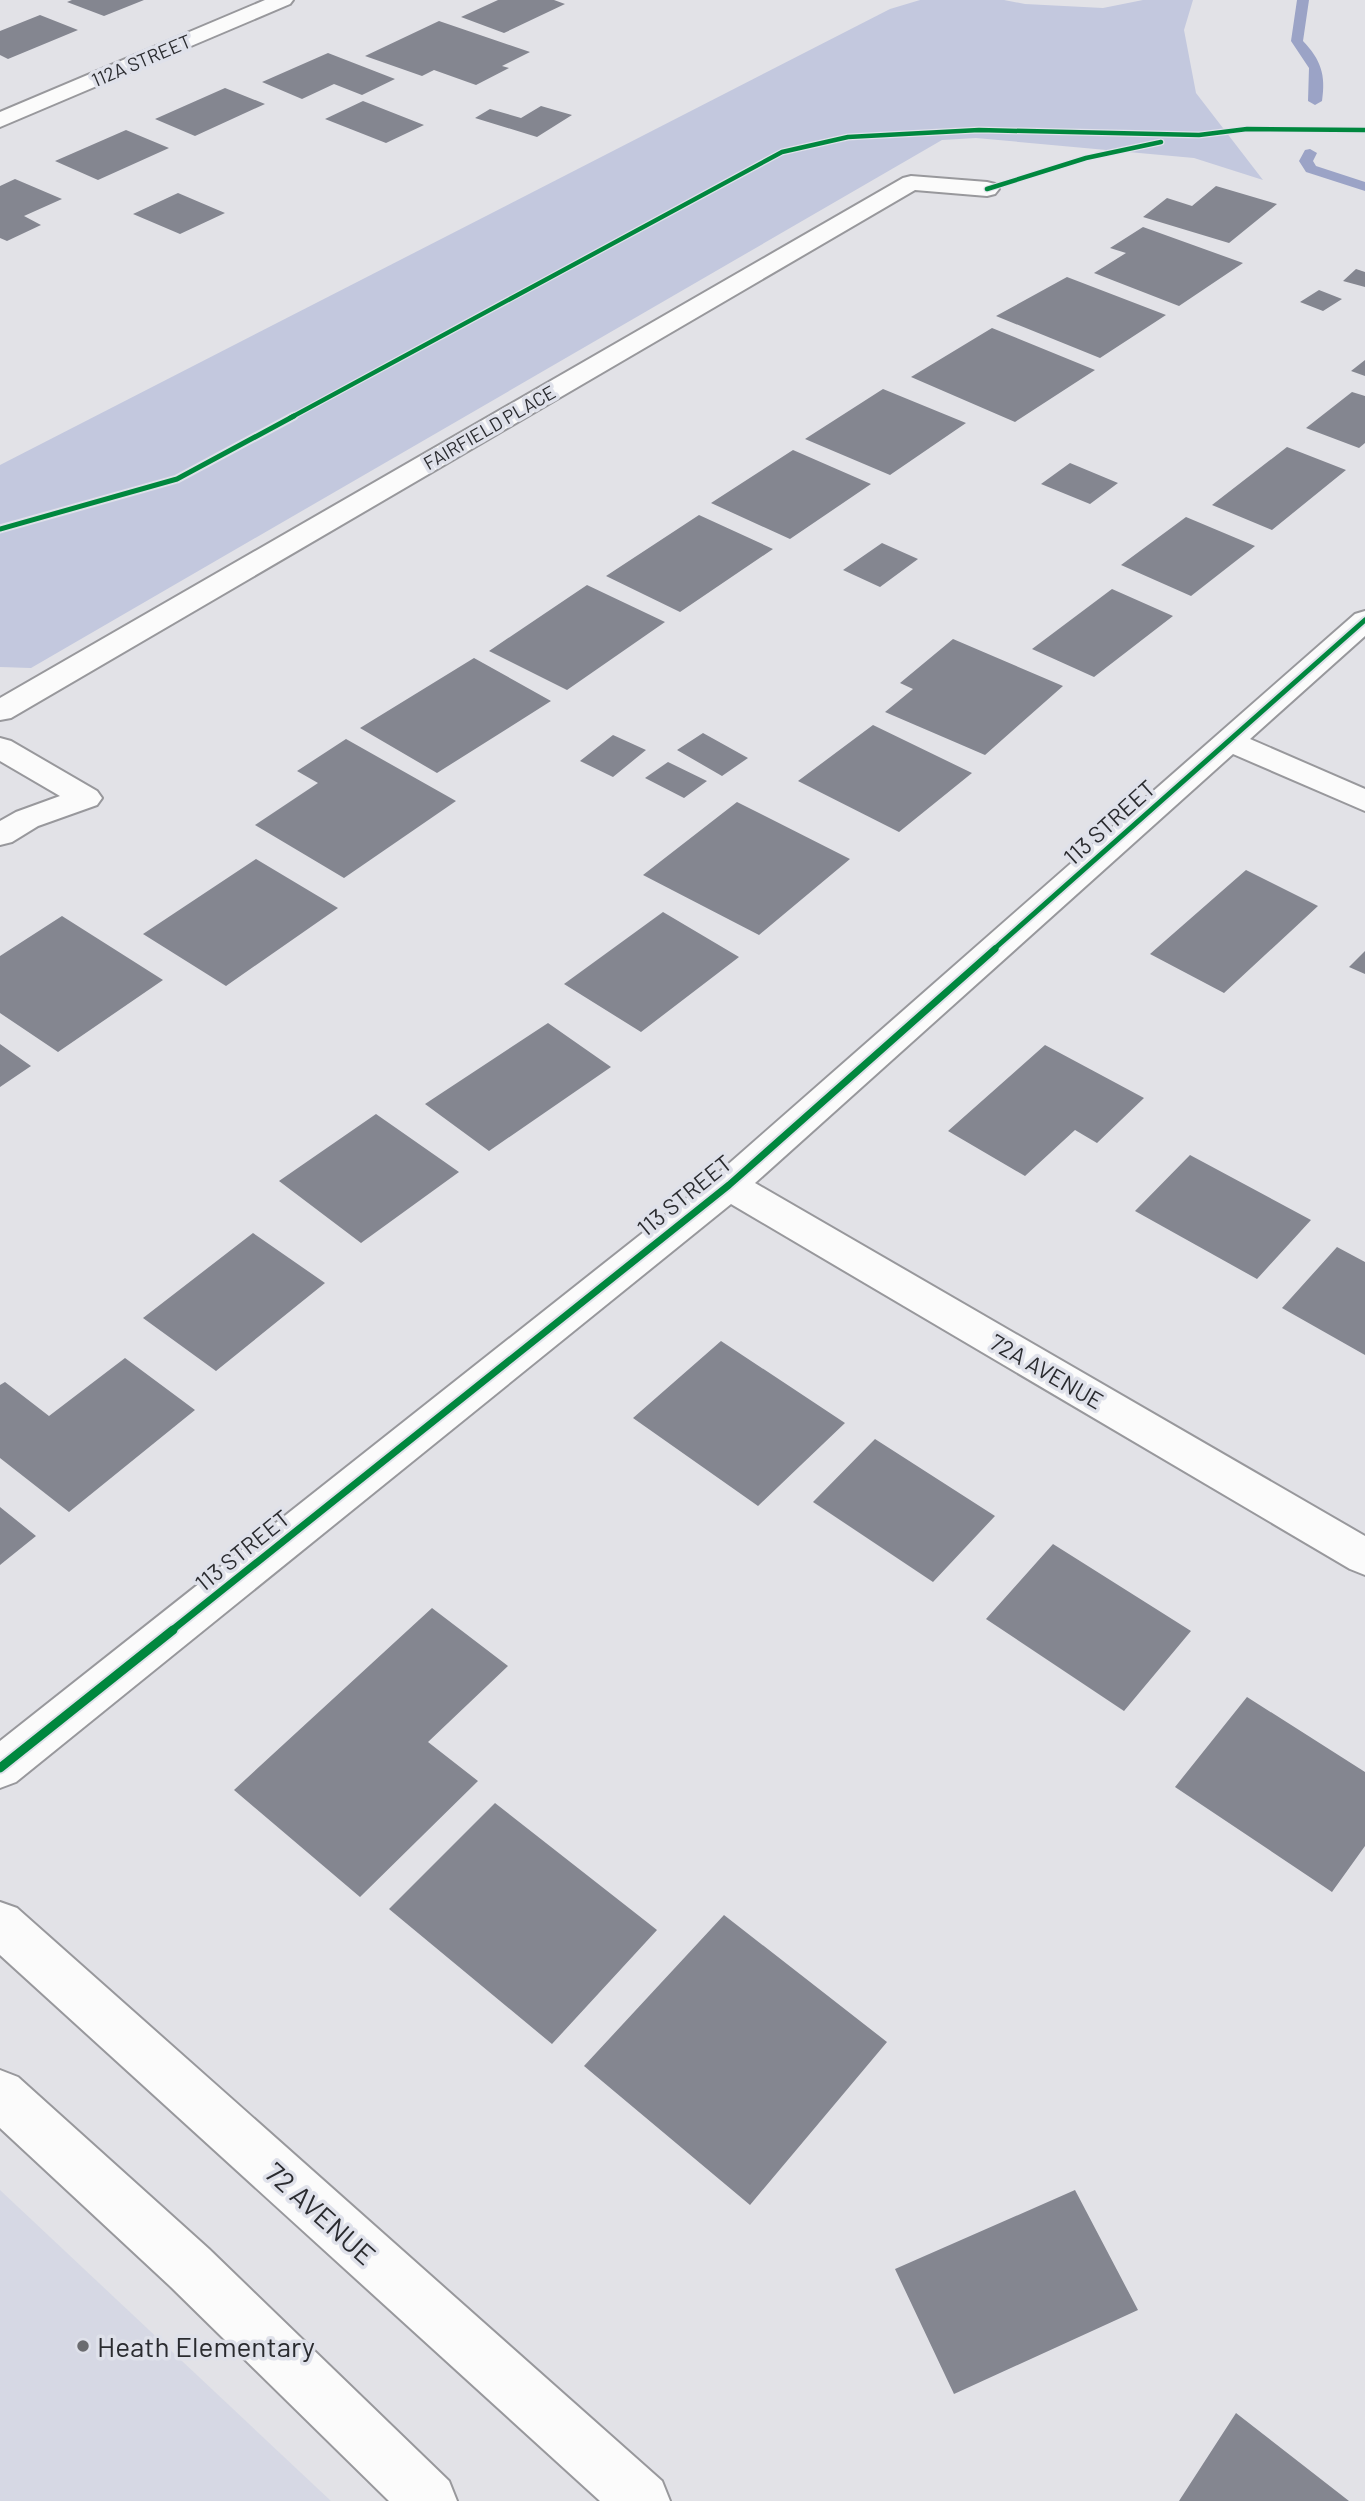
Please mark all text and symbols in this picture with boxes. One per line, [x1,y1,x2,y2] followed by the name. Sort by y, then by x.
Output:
[88,29,194,91] street label: 112A STREET
[419,380,559,474] street label: FAIRFIELD PLACE
[1057,774,1161,870] street label: 113 STREET
[631,1148,737,1242] street label: 113 STREET
[985,1327,1109,1415] street label: 72A AVENUE
[189,1503,295,1597] street label: 113 STREET
[259,2155,383,2271] street label: 72 AVENUE
[97,2329,315,2363] place label: Heath Elementary
[75,2338,91,2354] marker: Heath Elementary

